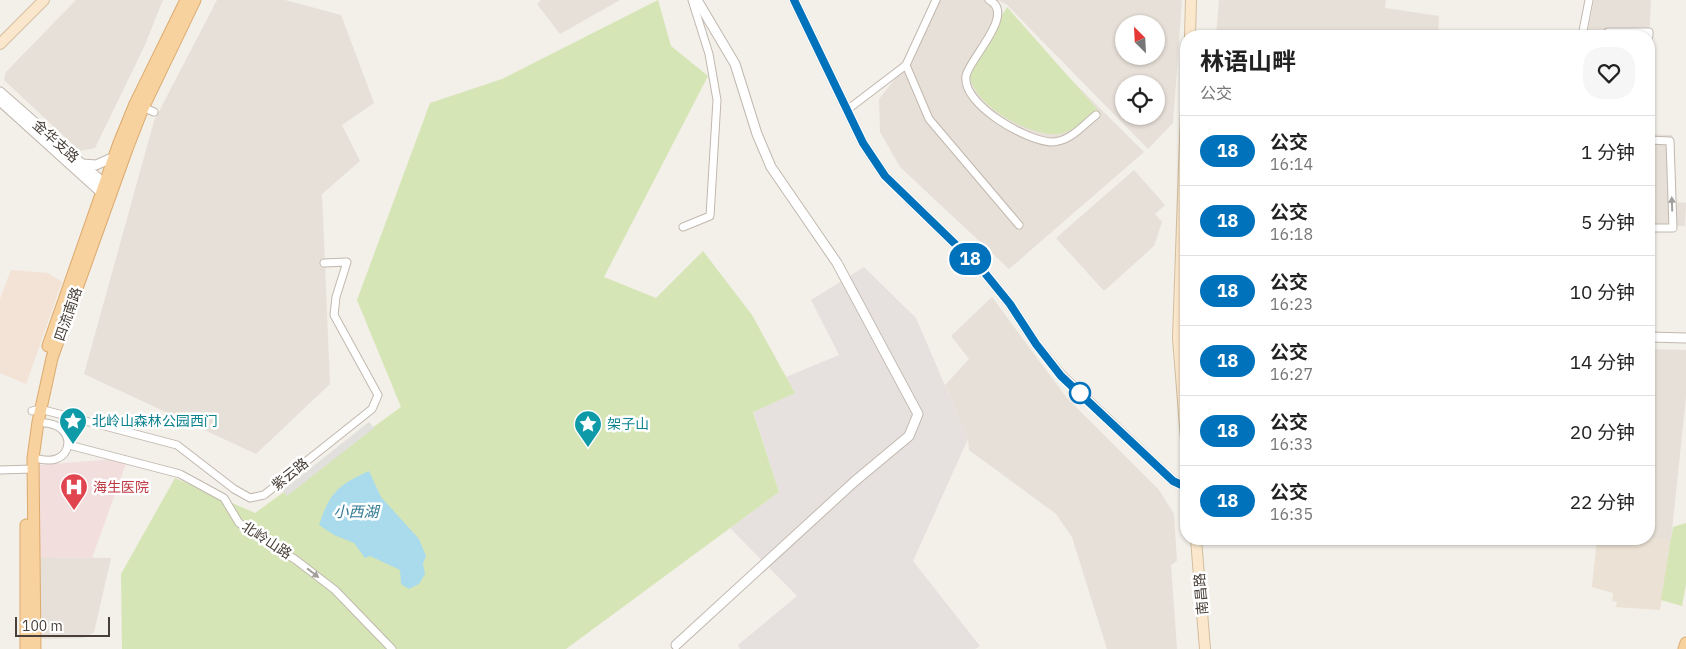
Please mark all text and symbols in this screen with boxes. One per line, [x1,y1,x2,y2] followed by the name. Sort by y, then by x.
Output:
[1115,15,1165,65] north arrow
[1115,15,1165,125] map controls
[1200,45,1296,77] text: 林语山畔
[1583,47,1635,99] button: heart
[1115,75,1165,125] button: locate
[1200,83,1232,103] text: 公交
[29,116,83,166] street label: 金华支路
[1270,130,1308,154] text: 公交
[1217,139,1238,162] text: 18
[1581,140,1635,164] text: 1 分钟
[1270,154,1313,174] text: 16:14
[1668,196,1676,212] one-way arrow
[1270,200,1308,224] text: 公交
[1217,209,1238,232] text: 18
[1581,210,1635,234] text: 5 分钟
[1270,224,1313,244] text: 16:18
[948,243,992,275] line badge: 18
[959,247,981,270] text: 18
[1270,270,1308,294] text: 公交
[1217,279,1238,302] text: 18
[1570,280,1635,304] text: 10 分钟
[50,285,86,343] street label: 四流南路
[1270,294,1313,314] text: 16:23
[1270,340,1308,364] text: 公交
[1217,349,1238,372] text: 18
[1570,350,1635,374] text: 14 分钟
[1270,364,1313,384] text: 16:27
[1069,382,1091,404] unlabelled marker
[58,406,88,445] place icon: 北岭山森林公园西门
[573,409,603,448] place icon: 架子山
[1270,410,1308,434] text: 公交
[92,412,218,430] place label: 北岭山森林公园西门
[607,415,649,433] place label: 架子山
[1217,419,1238,442] text: 18
[1570,420,1635,444] text: 20 分钟
[1270,434,1313,454] text: 16:33
[268,454,312,494] street label: 紫云路
[59,472,89,511] hospital icon: 海生医院
[93,478,149,496] place label: 海生医院
[1270,480,1308,504] text: 公交
[1217,489,1238,512] text: 18
[1570,490,1635,514] text: 22 分钟
[333,502,380,521] water label: 小西湖
[1270,504,1313,524] text: 16:35
[239,517,295,563] street label: 北岭山路
[306,568,320,578] one-way arrow
[1190,572,1212,616] street label: 南昌路
[15,614,110,637] scale bar
[22,617,63,635] text: 100 m

